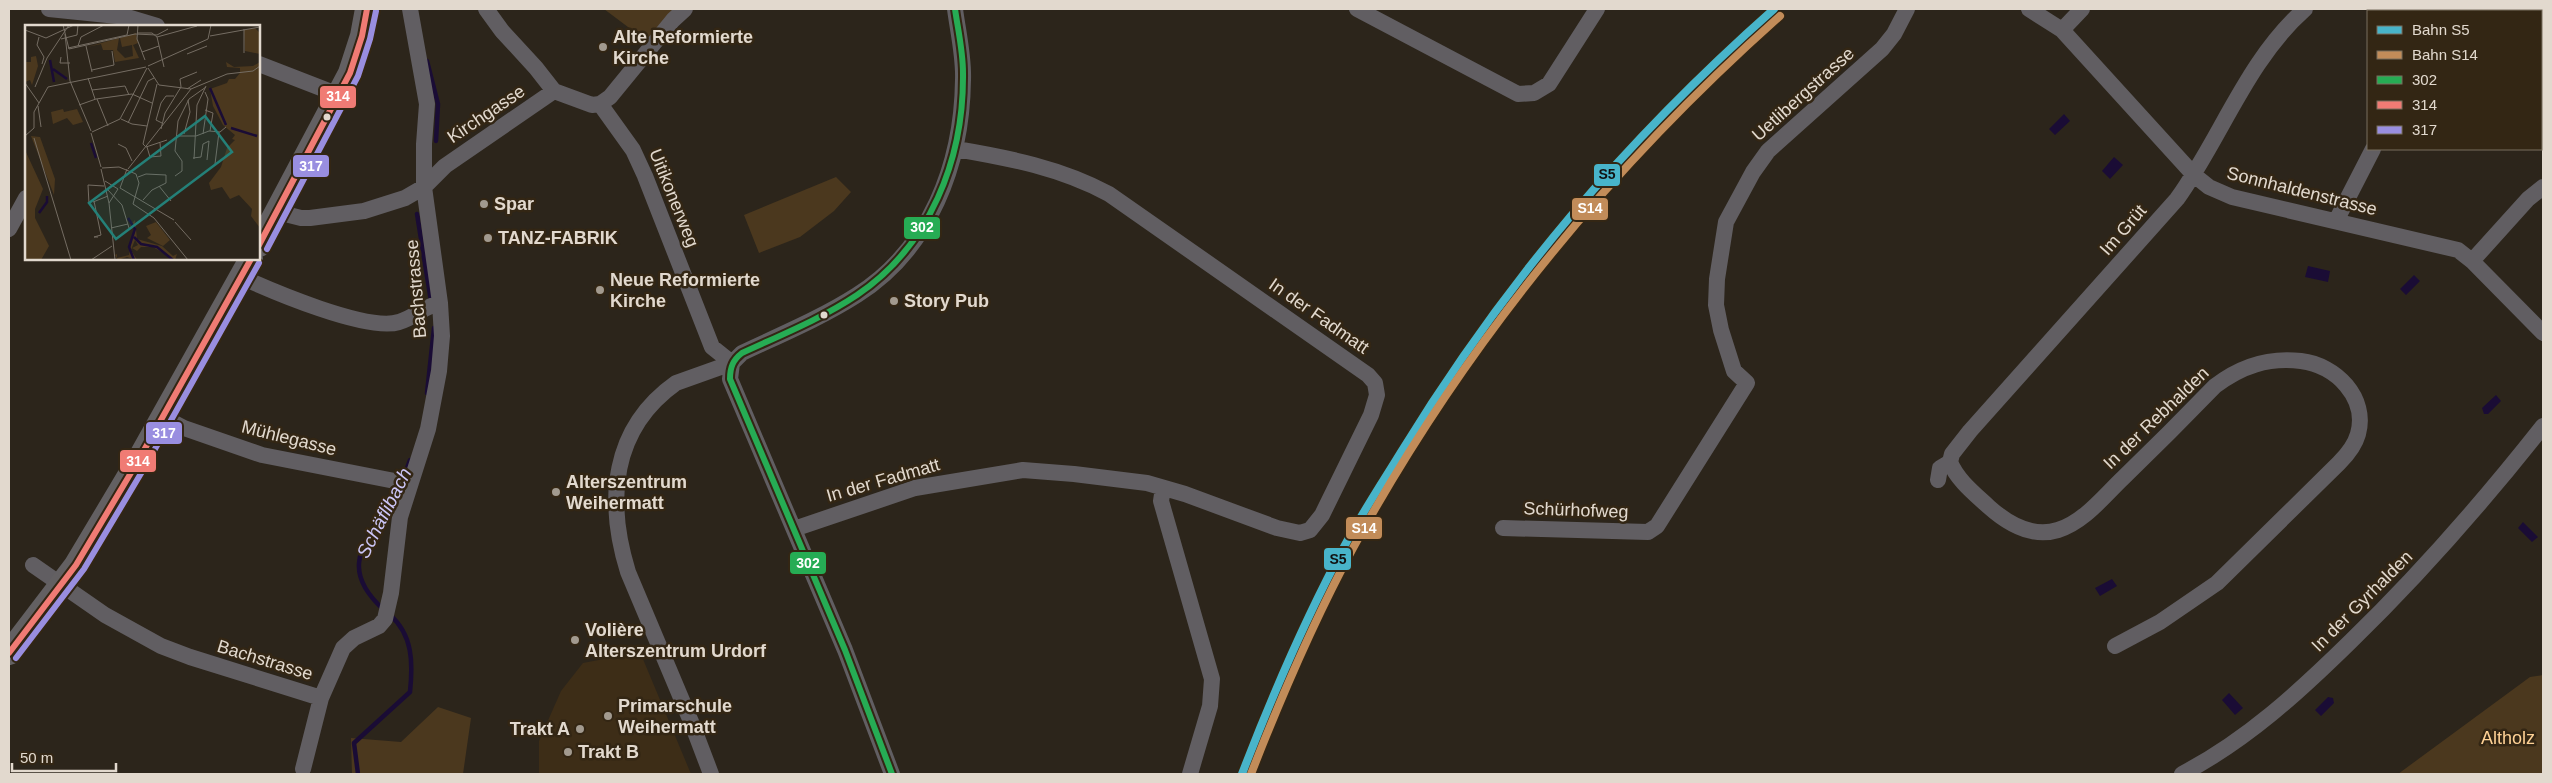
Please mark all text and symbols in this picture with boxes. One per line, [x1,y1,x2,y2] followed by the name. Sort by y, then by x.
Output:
[2367,10,2542,150] legend
[2412,21,2470,38] text: Bahn S5
[25,25,260,260] inset map
[613,27,753,68] place label: Alte Reformierte Kirche
[597,41,609,53] marker: Alte Reformierte Kirche
[1748,43,1858,145] street label: Uetlibergstrasse
[2412,46,2478,63] text: Bahn S14
[2412,71,2437,88] text: 302
[443,81,529,147] street label: Kirchgasse
[319,85,357,109] line badge: 314
[326,88,350,104] text: 314
[2412,96,2437,113] text: 314
[322,112,332,122] unlabelled marker
[2412,121,2437,138] text: 317
[645,146,703,250] street label: Uitikonerweg
[292,154,330,178] line badge: 317
[299,158,323,174] text: 317
[1593,163,1621,187] line badge: S5
[2225,163,2379,219] street label: Sonnhaldenstrasse
[1598,166,1616,182] text: S5
[494,194,534,214] place label: Spar
[1571,197,1609,221] line badge: S14
[478,198,490,210] marker: Spar
[1578,200,1603,216] text: S14
[2096,201,2150,259] street label: Im Grüt
[903,216,941,240] line badge: 302
[910,219,934,235] text: 302
[498,228,618,248] place label: TANZ-FABRIK
[482,232,494,244] marker: TANZ-FABRIK
[402,239,430,339] street label: Bachstrasse
[610,270,760,311] place label: Neue Reformierte Kirche
[1265,274,1373,358] street label: In der Fadmatt
[594,284,606,296] marker: Neue Reformierte Kirche
[904,291,989,311] place label: Story Pub
[888,295,900,307] marker: Story Pub
[819,310,829,320] unlabelled marker
[2099,363,2213,473] street label: In der Rebhalden
[239,417,339,459] street label: Mühlegasse
[145,421,183,445] line badge: 317
[152,425,176,441] text: 317
[119,449,157,473] line badge: 314
[126,453,150,469] text: 314
[824,454,942,506] street label: In der Fadmatt
[352,464,416,562] water label: Schäflibach
[566,472,687,513] place label: Alterszentrum Weihermatt
[550,486,562,498] marker: Alterszentrum Weihermatt
[1523,498,1629,522] street label: Schürhofweg
[1345,516,1383,540] line badge: S14
[1352,520,1377,536] text: S14
[1323,547,1352,571] line badge: S5
[2308,547,2416,655] street label: In der Gyrhalden
[789,551,827,575] line badge: 302
[1329,551,1347,567] text: S5
[796,555,820,571] text: 302
[585,620,767,661] place label: Volière Alterszentrum Urdorf
[569,634,581,646] marker: Volière Alterszentrum Urdorf
[215,636,315,684] street label: Bachstrasse
[618,696,732,737] place label: Primarschule Weihermatt
[602,710,614,722] marker: Primarschule Weihermatt
[510,719,570,739] place label: Trakt A
[574,723,586,735] marker: Trakt A
[2481,728,2535,748] park label: Altholz
[12,740,116,772] scale bar
[578,742,639,762] place label: Trakt B
[562,746,574,758] marker: Trakt B
[20,749,53,766] text: 50 m

